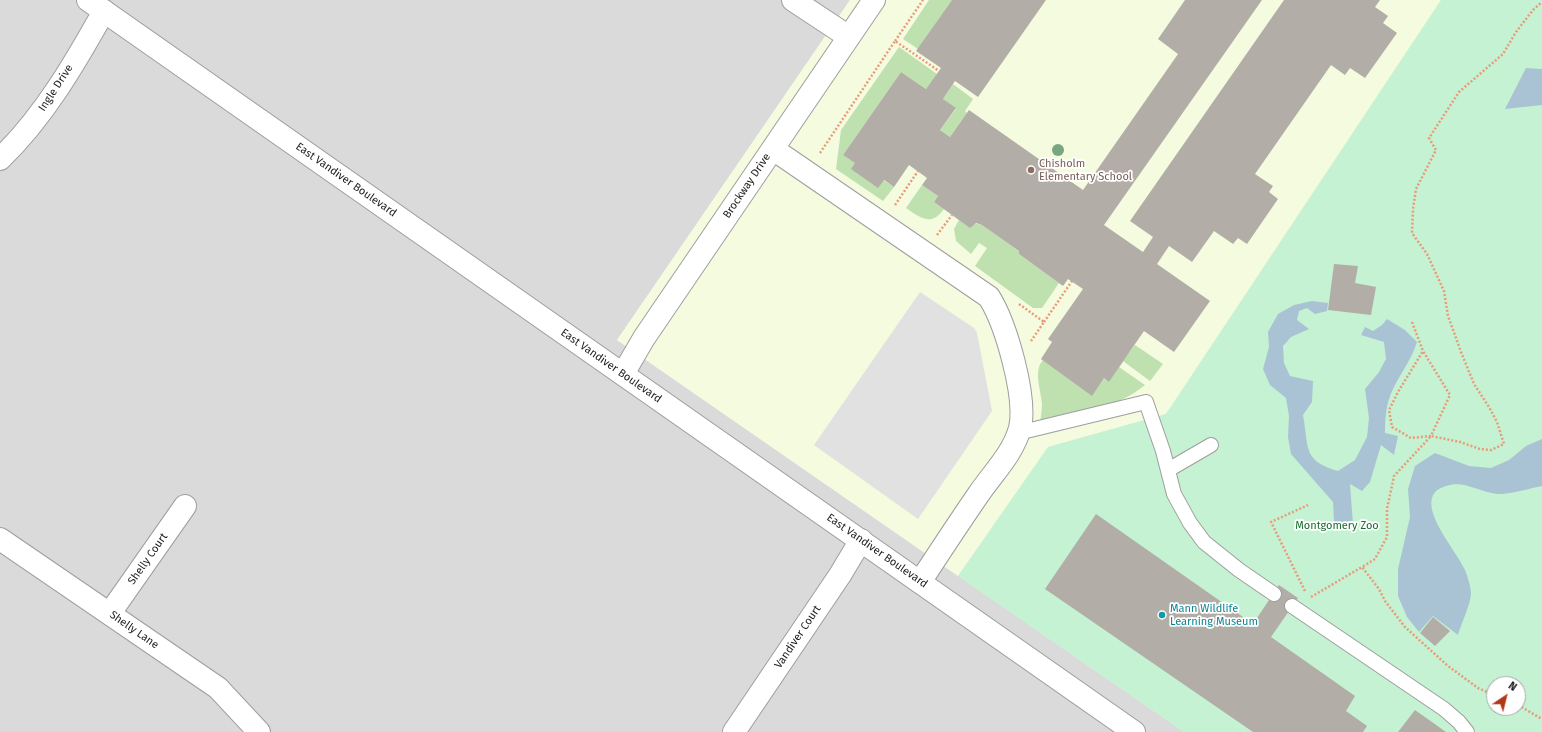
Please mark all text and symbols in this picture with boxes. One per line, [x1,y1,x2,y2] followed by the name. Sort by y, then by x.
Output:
[36,62,76,114] street label: Ingle Drive
[293,140,399,220] street label: East Vandiver Boulevard
[720,151,774,221] street label: Brockway Drive
[1039,157,1132,183] place label: Chisholm Elementary School
[1026,165,1036,175] marker: Chisholm Elementary School
[558,326,664,406] street label: East Vandiver Boulevard
[824,511,930,591] street label: East Vandiver Boulevard
[1295,519,1379,533] park label: Montgomery Zoo
[125,531,171,587] street label: Shelly Court
[1170,602,1258,628] place label: Mann Wildlife Learning Museum
[772,603,824,671] street label: Vandiver Court
[107,608,161,652] street label: Shelly Lane
[1157,610,1167,620] marker: Mann Wildlife Learning Museum
[1486,676,1526,716] north arrow
[1506,679,1519,694] text: N

